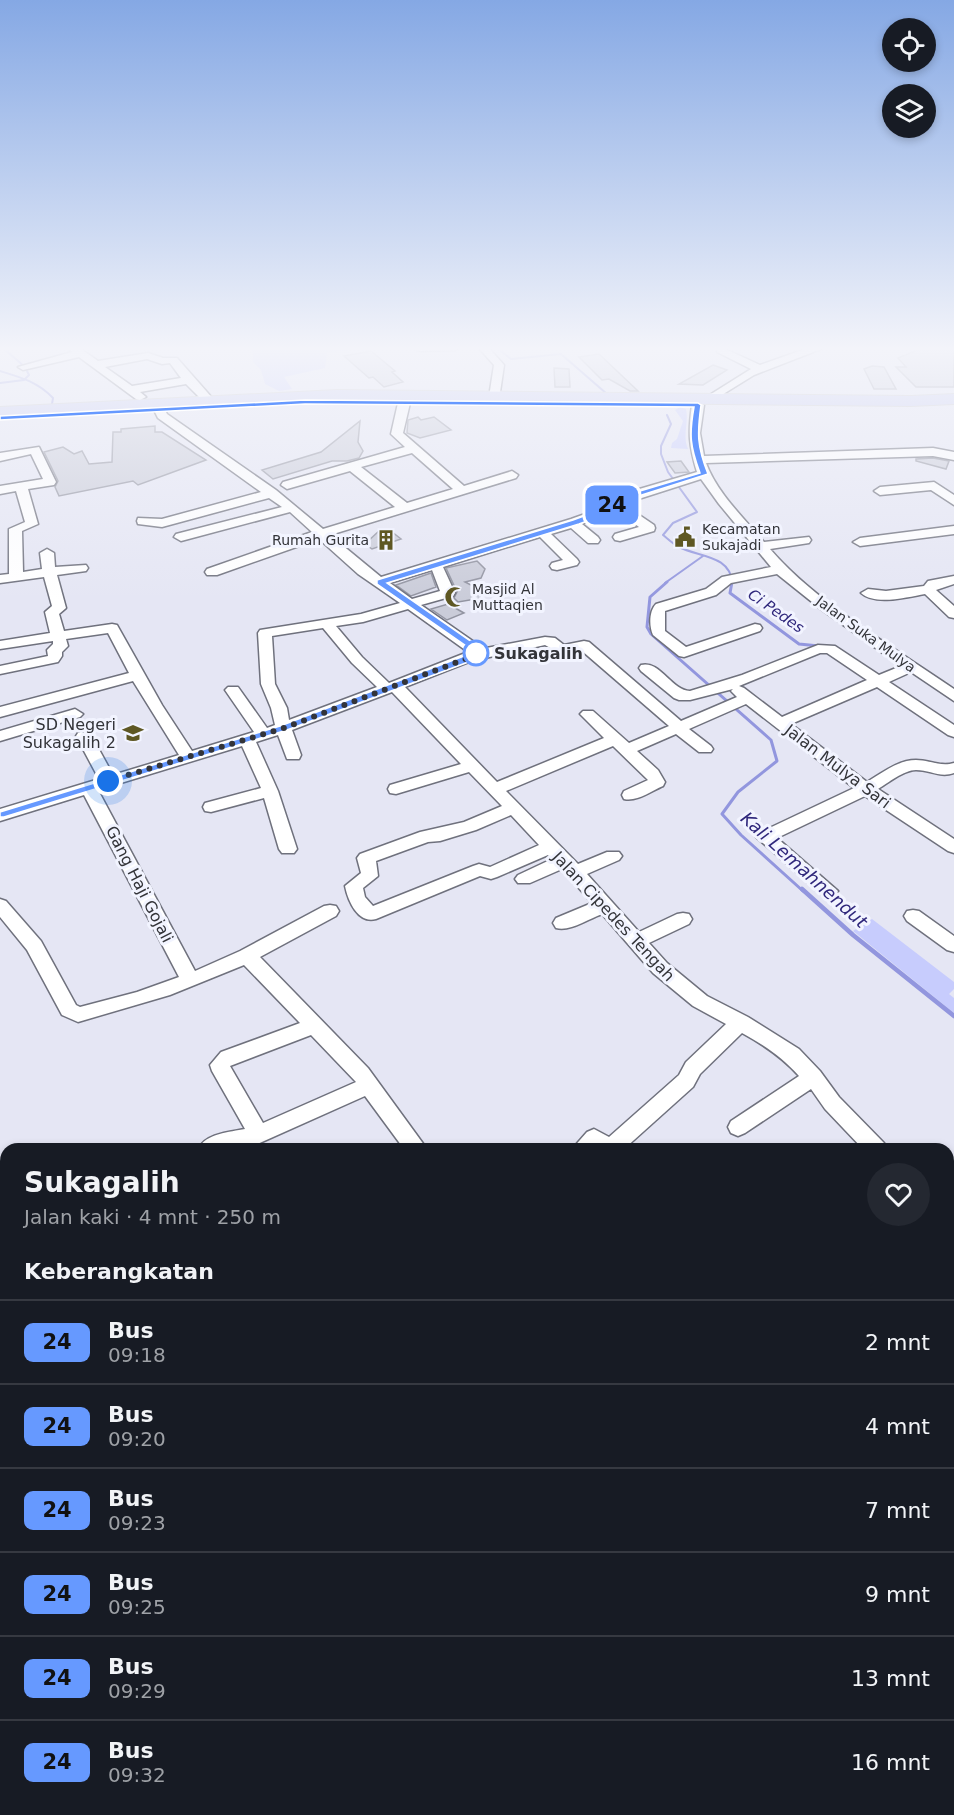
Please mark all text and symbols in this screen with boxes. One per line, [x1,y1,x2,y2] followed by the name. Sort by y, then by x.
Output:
[882,18,936,138] map controls
[882,18,936,72] button: locate
[882,84,936,138] button: layers
[585,486,639,524] line badge: 24
[597,493,627,517] text: 24
[702,521,781,553] place label: Kecamatan Sukajadi
[673,525,697,549] public building icon: Kecamatan Sukajadi
[374,528,398,552] building icon: Rumah Gurita
[272,532,369,548] place label: Rumah Gurita
[472,581,543,613] place label: Masjid Al Muttaqien
[443,585,467,609] mosque icon: Masjid Al Muttaqien
[745,585,808,637] water label: Ci Pedes
[812,592,919,675] street label: Jalan Suka Mulya
[463,640,489,666] marker: Sukagalih
[494,644,583,663] place label: Sukagalih
[23,715,116,752] place label: SD Negeri Sukagalih 2
[780,720,894,812] street label: Jalan Mulya Sari
[121,721,145,745] school or university icon: SD Negeri Sukagalih 2
[93,766,123,796] your location
[737,807,873,933] water label: Kali Lemahnendut
[102,823,177,946] street label: Gang Haji Gojali
[548,847,679,985] street label: Jalan Cipedes Tengah
[867,1163,930,1226] button: heart
[24,1166,180,1199] text: Sukagalih
[24,1205,281,1229] text: Jalan kaki · 4 mnt · 250 m
[24,1259,214,1284] text: Keberangkatan
[108,1318,154,1343] text: Bus
[42,1330,72,1354] text: 24
[865,1330,930,1355] text: 2 mnt
[108,1343,166,1367] text: 09:18
[108,1402,154,1427] text: Bus
[42,1414,72,1438] text: 24
[865,1414,930,1439] text: 4 mnt
[108,1427,166,1451] text: 09:20
[108,1486,154,1511] text: Bus
[42,1498,72,1522] text: 24
[865,1498,930,1523] text: 7 mnt
[108,1511,166,1535] text: 09:23
[108,1570,154,1595] text: Bus
[42,1582,72,1606] text: 24
[865,1582,930,1607] text: 9 mnt
[108,1595,166,1619] text: 09:25
[108,1654,154,1679] text: Bus
[42,1666,72,1690] text: 24
[851,1666,930,1691] text: 13 mnt
[108,1679,166,1703] text: 09:29
[108,1738,154,1763] text: Bus
[42,1750,72,1774] text: 24
[851,1750,930,1775] text: 16 mnt
[108,1763,166,1787] text: 09:32

